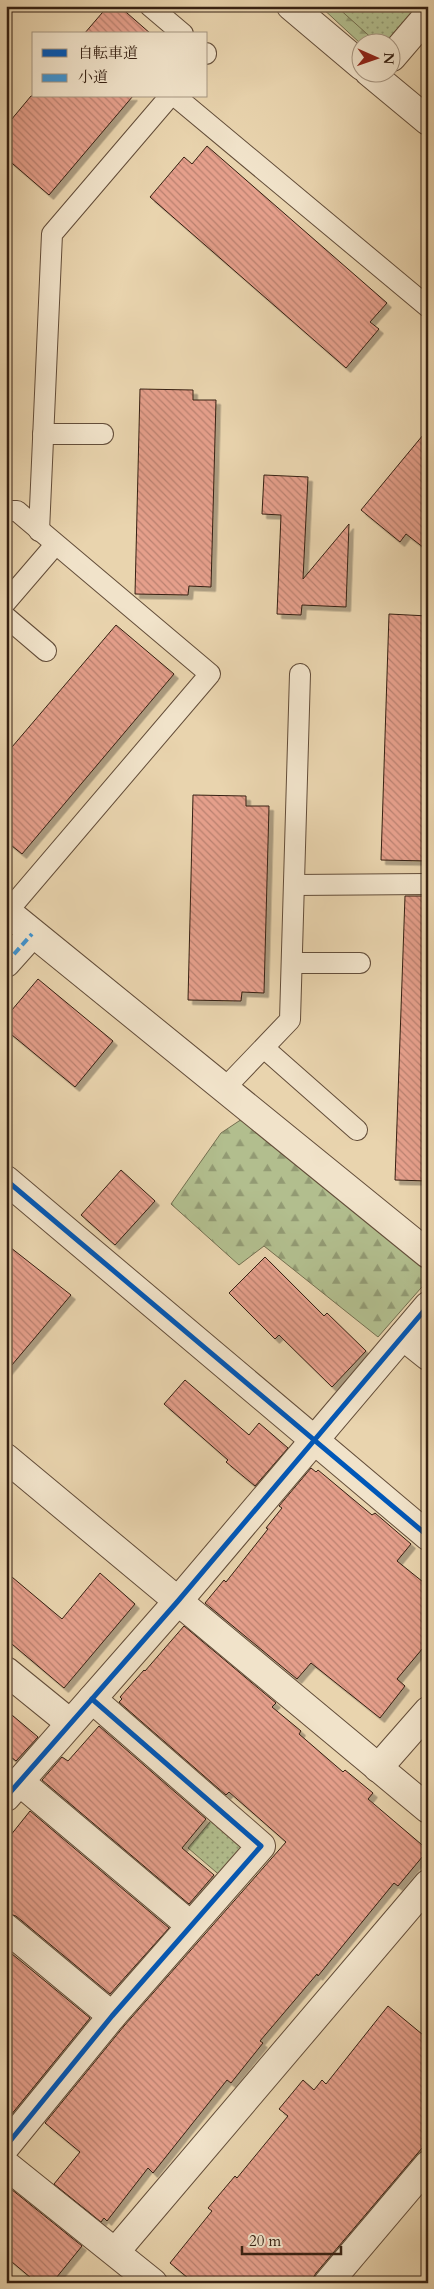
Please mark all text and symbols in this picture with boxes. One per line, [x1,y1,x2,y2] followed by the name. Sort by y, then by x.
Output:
[32,32,208,98] legend
[352,32,402,82] north arrow
[78,43,138,63] text: 自転車道
[379,52,398,65] text: N
[78,67,108,87] text: 小道
[242,2224,340,2256] scale bar
[249,2231,281,2251] text: 20 m

